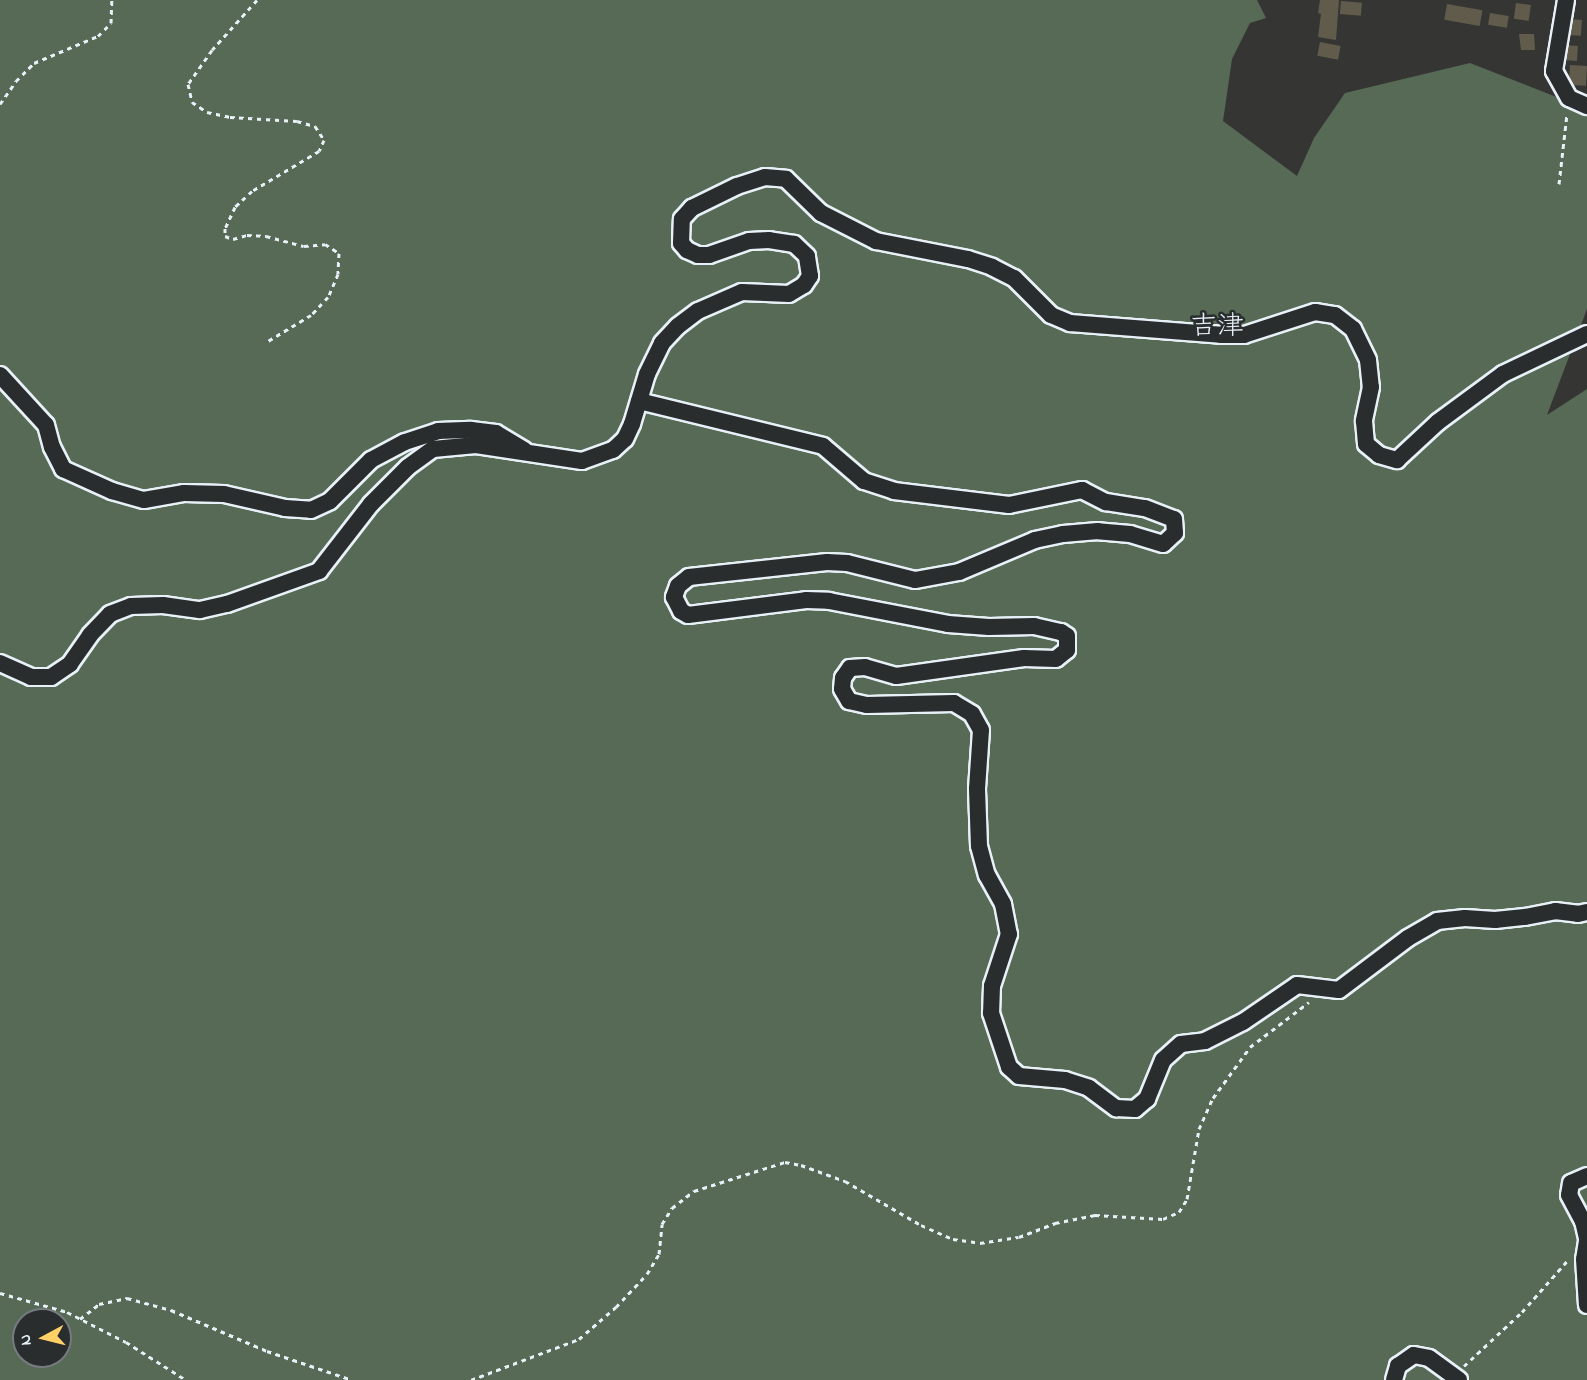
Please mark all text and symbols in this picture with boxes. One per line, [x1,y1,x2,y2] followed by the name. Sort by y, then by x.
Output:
[1190,312,1244,344] district label: 吉津
[12,1308,72,1368] north arrow
[14,1333,39,1347] text: N

